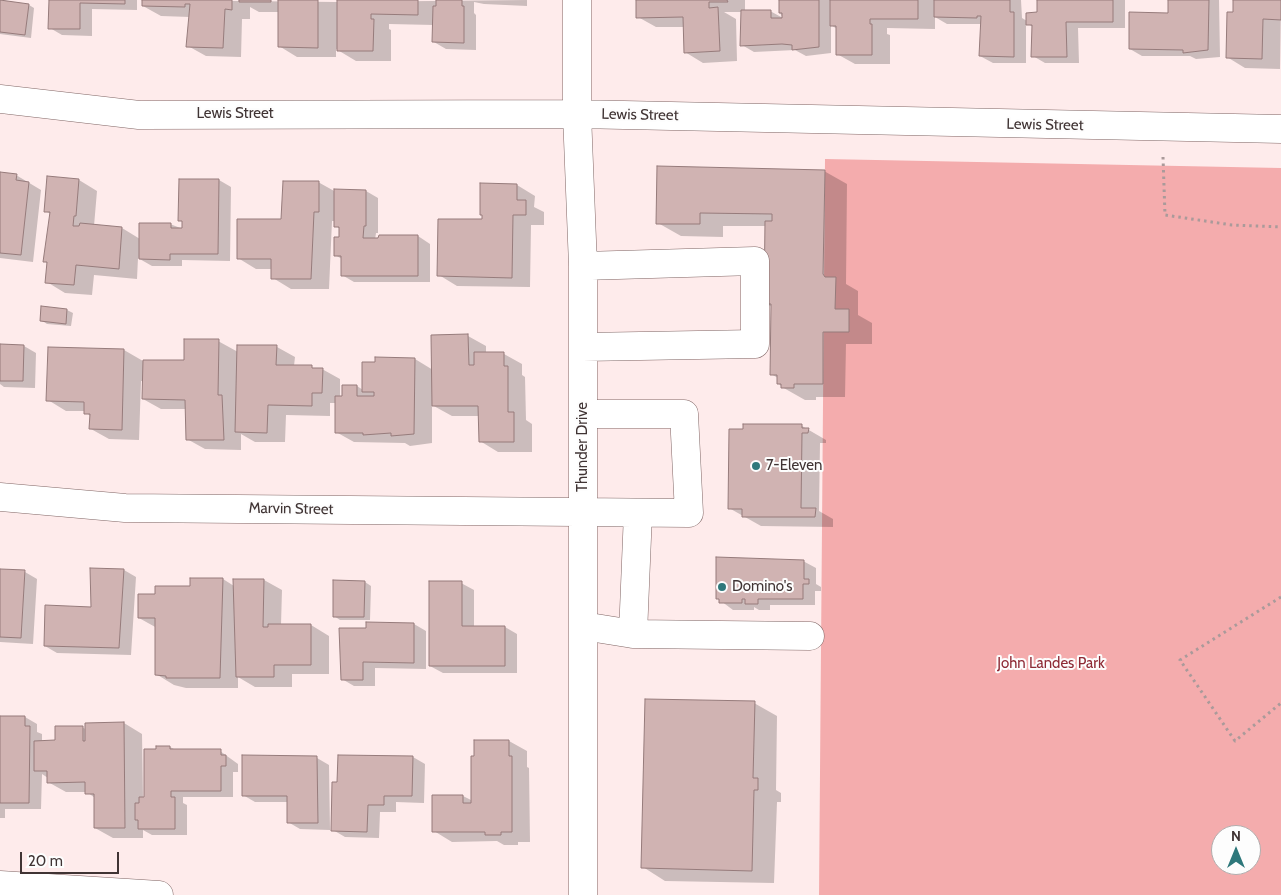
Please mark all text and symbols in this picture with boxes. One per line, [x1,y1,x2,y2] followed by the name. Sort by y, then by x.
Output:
[196,105,274,123] street label: Lewis Street
[601,105,679,125] street label: Lewis Street
[1006,115,1084,135] street label: Lewis Street
[574,402,592,492] street label: Thunder Drive
[766,457,822,475] place label: 7-Eleven
[750,460,762,472] marker: 7-Eleven
[248,499,334,519] street label: Marvin Street
[732,578,792,596] place label: Domino's
[716,581,728,593] marker: Domino's
[997,655,1105,673] park label: John Landes Park
[1211,825,1261,875] north arrow
[1231,827,1241,845] text: N
[22,842,121,874] scale bar
[28,852,63,870] text: 20 m

